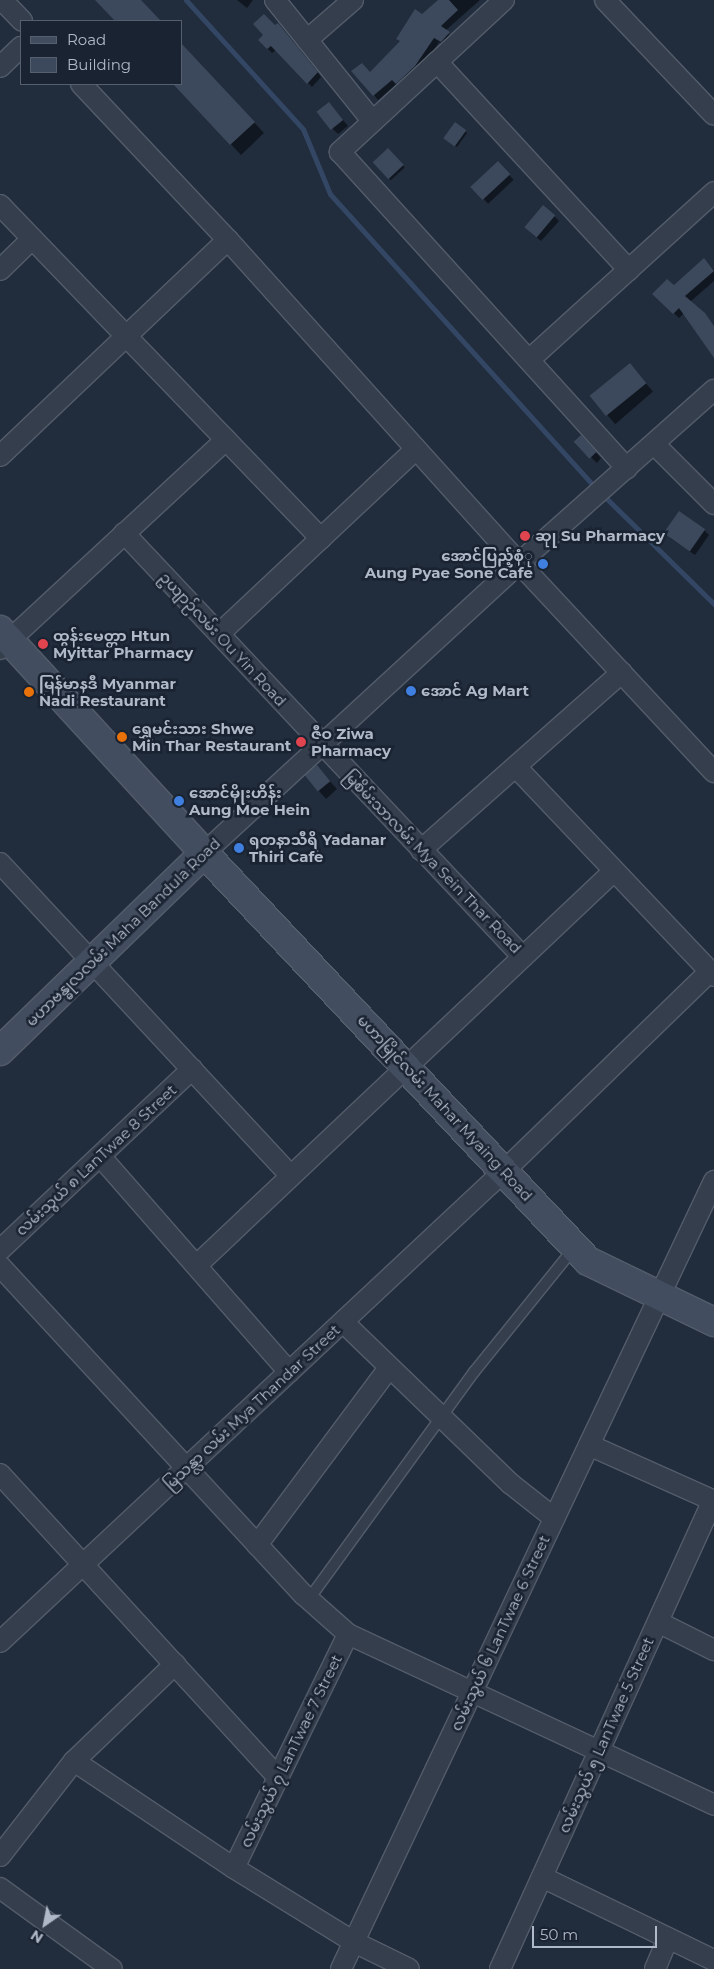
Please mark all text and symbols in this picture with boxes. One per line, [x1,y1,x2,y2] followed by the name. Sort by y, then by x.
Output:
[20,20,182,85] legend
[67,30,106,49] text: Road
[67,55,131,74] text: Building
[535,527,665,545] place label: ဆုု Su Pharmacy
[519,530,531,542] marker: ဆုု Su Pharmacy
[365,546,533,581] place label: အောင်ပြည့်စုံု Aung Pyae Sone Cafe
[537,558,549,570] marker: အောင်ပြည့်စုံု Aung Pyae Sone Cafe
[156,568,290,710] street label: ဥယျာဉ်လမ်း Ou Yin Road
[53,626,193,661] place label: ထွန်းမေတ္တာ Htun Myittar Pharmacy
[37,638,49,650] marker: ထွန်းမေတ္တာ Htun Myittar Pharmacy
[39,674,176,709] place label: မြန်မာနဒီ Myanmar Nadi Restaurant
[421,682,529,700] place label: အောင် Ag Mart
[405,685,417,697] marker: အောင် Ag Mart
[23,686,35,698] marker: မြန်မာနဒီ Myanmar Nadi Restaurant
[132,719,291,754] place label: ရွှေမင်းသား Shwe Min Thar Restaurant
[311,724,391,759] place label: ဇီဝ Ziwa Pharmacy
[116,731,128,743] marker: ရွှေမင်းသား Shwe Min Thar Restaurant
[295,736,307,748] marker: ဇီဝ Ziwa Pharmacy
[341,767,525,957] street label: မြစိမ်းသာလမ်း Mya Sein Thar Road
[189,783,310,818] place label: အောင်မိုုးဟိန်း Aung Moe Hein
[173,795,185,807] marker: အောင်မိုုးဟိန်း Aung Moe Hein
[249,830,386,865] place label: ရတနာသီရိ Yadanar Thiri Cafe
[22,834,224,1030] street label: မဟာဗန္ဓုလလမ်း Maha Bandula Road
[233,842,245,854] marker: ရတနာသီရိ Yadanar Thiri Cafe
[354,1011,536,1205] street label: မဟာမြိုင်လမ်း Mahar Myaing Road
[12,1081,180,1239] street label: လမ်းသွယ် ၈ LanTwae 8 Street
[160,1321,344,1493] street label: မြသန္လာ လမ်း Mya Thandar Street
[447,1532,553,1734] street label: လမ်းသွယ် ၆ LanTwae 6 Street
[555,1634,657,1836] street label: လမ်းသွယ် ၅ LanTwae 5 Street
[236,1652,346,1850] street label: လမ်းသွယ် ၇ LanTwae 7 Street
[20,1899,70,1949] north arrow
[534,1916,659,1948] scale bar
[540,1925,578,1944] text: 50 m
[27,1926,46,1947] text: N

